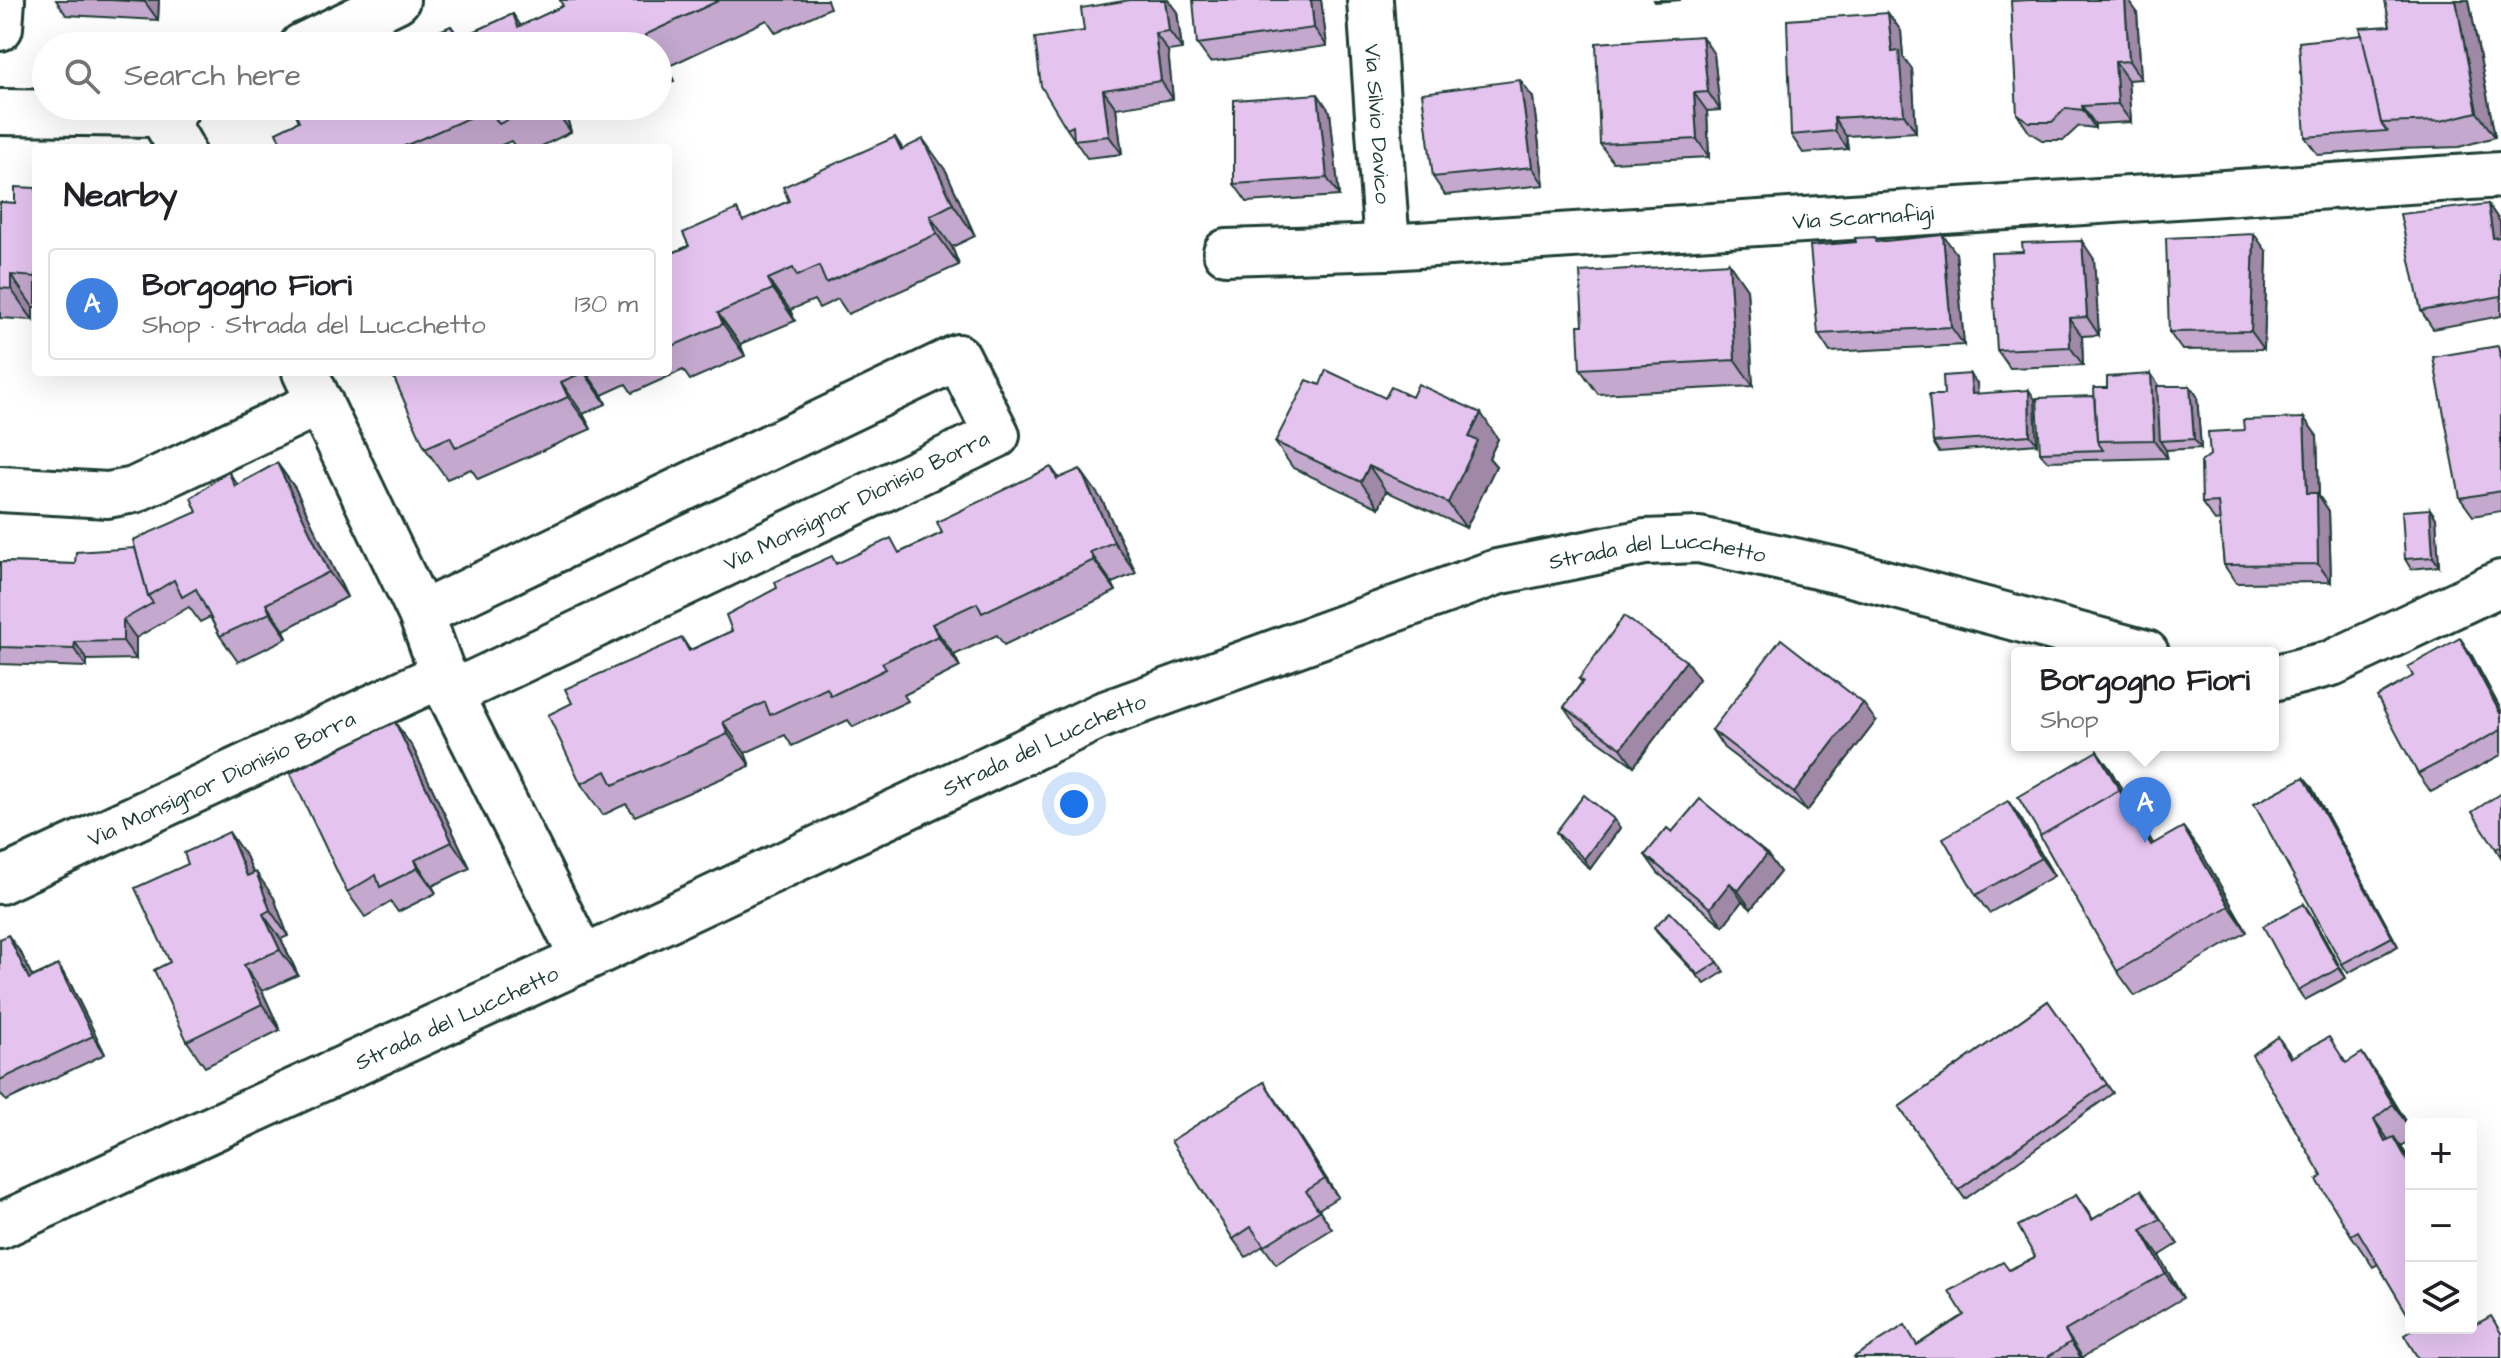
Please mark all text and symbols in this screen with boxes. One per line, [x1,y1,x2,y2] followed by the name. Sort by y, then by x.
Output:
[32,32,672,120] search box
[1356,43,1398,206] street label: Via Silvio Davico
[60,54,104,98] icon: search
[124,55,301,97] text: Search here
[64,172,178,220] text: Nearby
[1791,198,1935,238] street label: Via Scarnafigi
[142,265,352,307] text: Borgogno Fiori
[84,286,100,322] text: A
[574,286,638,322] text: 130 m
[142,307,486,343] text: Shop · Strada del Lucchetto
[719,423,995,580] street label: Via Monsignor Dionisio Borra
[1546,526,1769,578] street label: Strada del Lucchetto
[2011,647,2279,751] popup
[2040,660,2250,702] text: Borgogno Fiori
[938,686,1151,805] street label: Strada del Lucchetto
[2040,702,2099,738] text: Shop
[83,703,361,855] street label: Via Monsignor Dionisio Borra
[2119,777,2171,843] pin: A
[1054,784,1094,824] your location
[350,958,564,1078] street label: Strada del Lucchetto
[2405,1118,2477,1334] map controls
[2405,1118,2477,1190] button: +
[2405,1190,2477,1262] button: −
[2405,1262,2477,1334] button: layers

